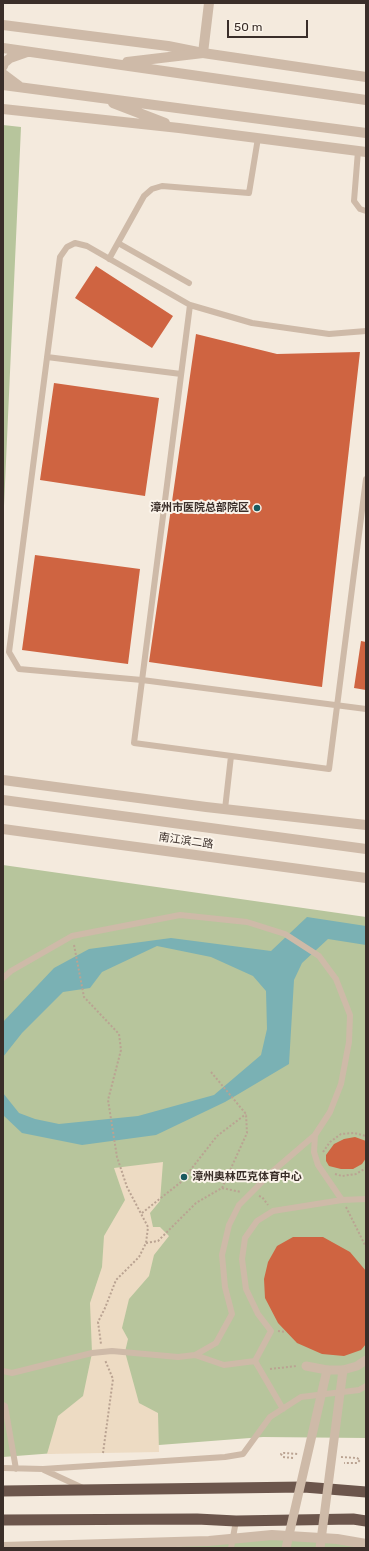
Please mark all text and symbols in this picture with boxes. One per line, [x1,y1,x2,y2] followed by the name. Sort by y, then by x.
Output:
[229,12,310,38] scale bar
[234,20,262,34] text: 50 m
[150,501,249,515] place label: 漳州市医院总部院区
[252,503,262,513] marker: 漳州市医院总部院区
[158,831,214,851] street label: 南江滨二路
[192,1170,302,1184] place label: 漳州奥林匹克体育中心
[179,1172,189,1182] marker: 漳州奥林匹克体育中心

